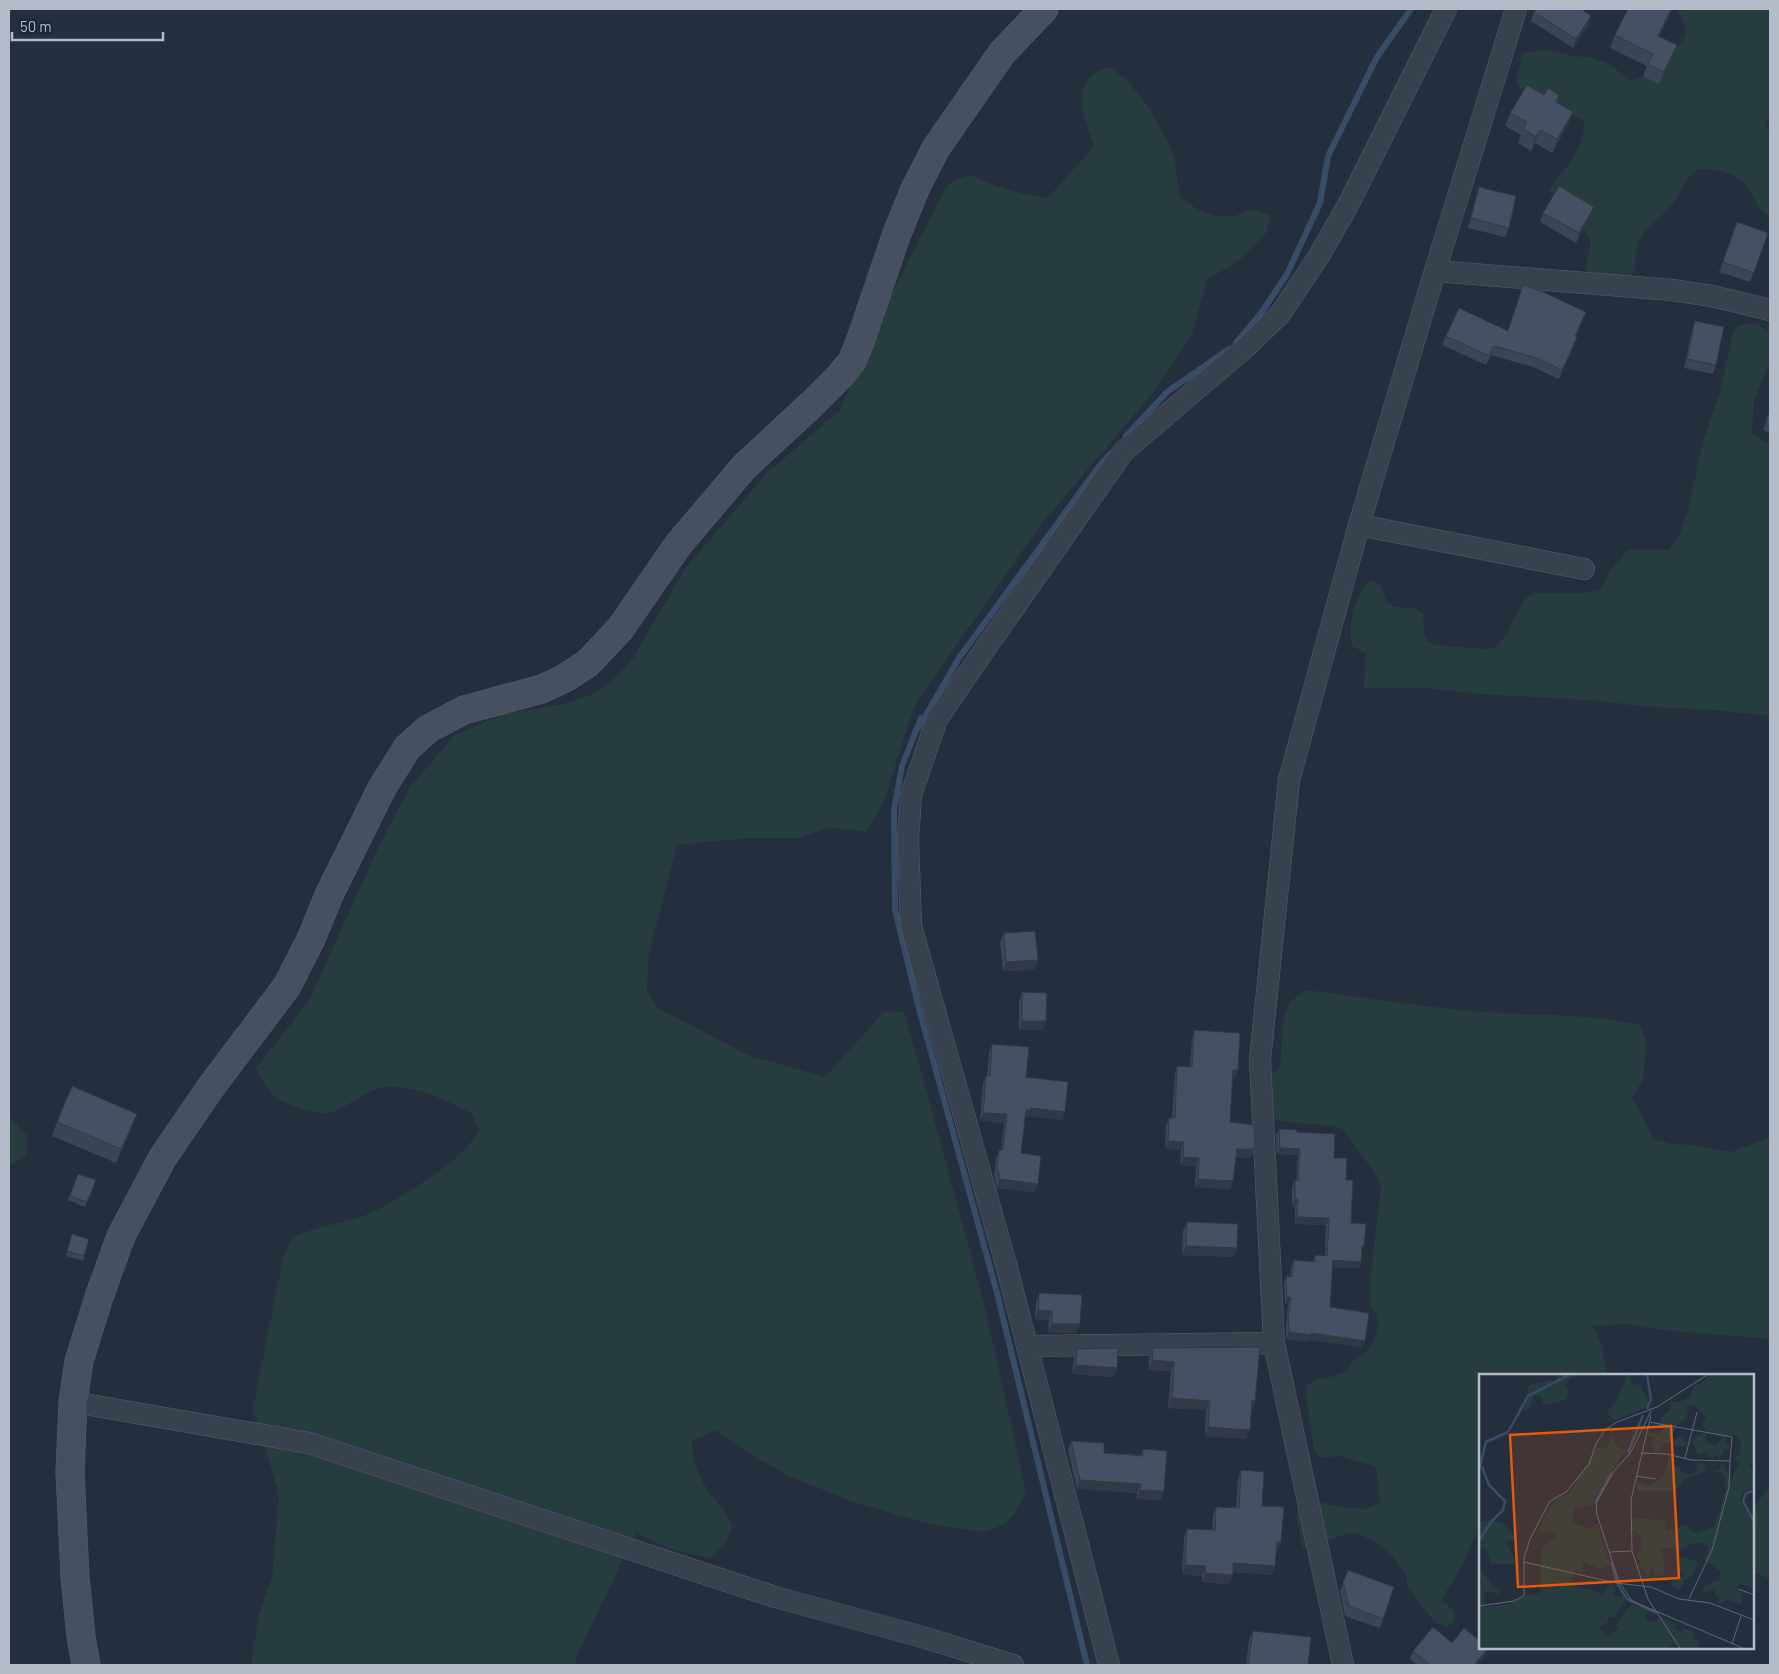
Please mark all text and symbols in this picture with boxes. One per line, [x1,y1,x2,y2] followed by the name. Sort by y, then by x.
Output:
[12,10,164,42] scale bar
[20,17,52,35] text: 50 m
[1479,1374,1754,1649] inset map

